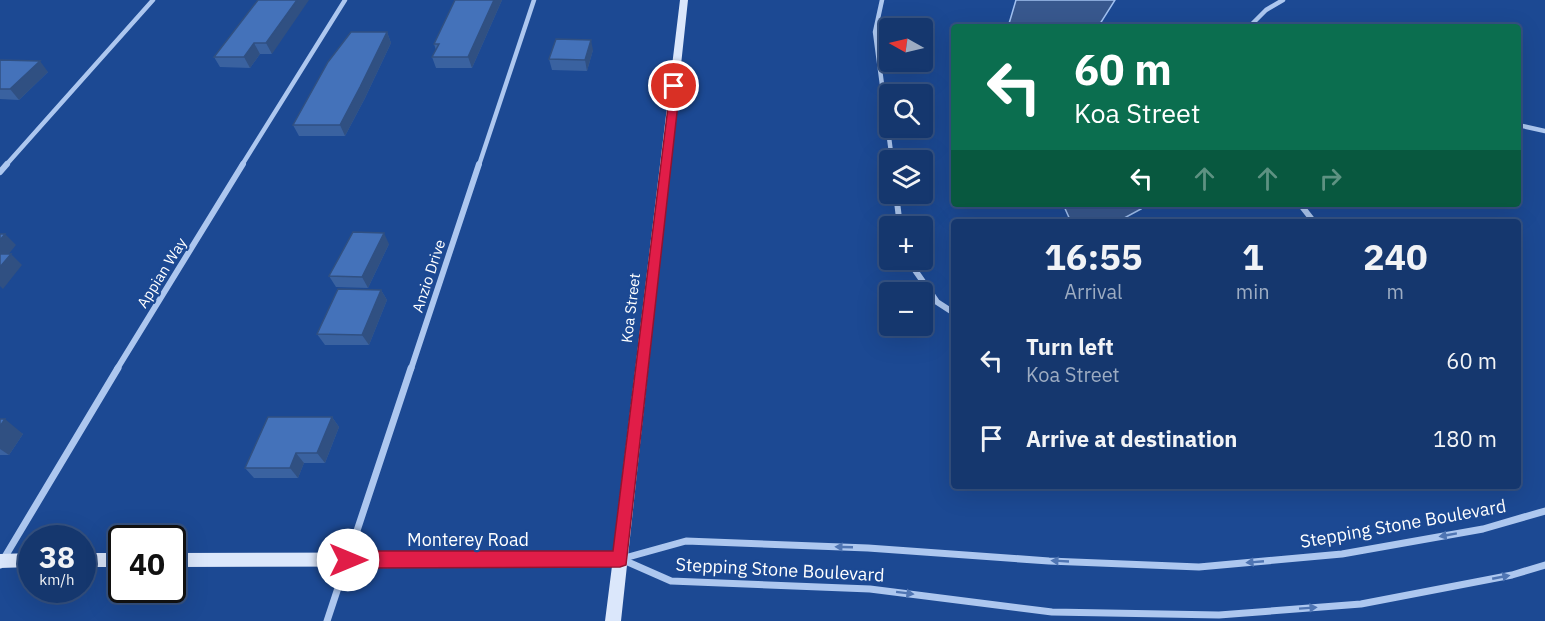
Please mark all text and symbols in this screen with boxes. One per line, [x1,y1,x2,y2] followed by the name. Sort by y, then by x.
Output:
[879,18,933,72] north arrow
[879,18,933,336] map controls
[1074,42,1172,97] text: 60 m
[975,48,1053,126] icon: left
[648,60,699,111] pin
[657,69,690,102] icon: arrive
[879,84,933,138] button: search
[1074,95,1200,130] text: Koa Street
[879,150,933,204] button: layers
[1125,162,1158,195] icon: left
[1188,162,1221,195] icon: ahead
[1251,162,1284,195] icon: ahead
[1314,162,1347,195] icon: right
[879,216,933,270] button: +
[1044,233,1143,280] text: 16:55
[1242,233,1264,280] text: 1
[1363,233,1428,280] text: 240
[132,234,191,311] street label: Appian Way
[408,237,449,315] street label: Anzio Drive
[617,272,644,344] street label: Koa Street
[1064,278,1123,305] text: Arrival
[1236,278,1270,305] text: min
[1387,278,1404,305] text: m
[879,282,933,336] button: −
[1026,332,1114,361] text: Turn left
[975,344,1008,377] icon: left
[1446,346,1497,375] text: 60 m
[1026,361,1120,388] text: Koa Street
[975,422,1008,455] icon: arrive
[1026,424,1237,453] text: Arrive at destination
[1433,424,1497,453] text: 180 m
[1298,494,1508,553] street label: Stepping Stone Boulevard
[108,525,186,603] speed limit sign: 40
[316,528,380,592] position arrow
[407,528,529,551] street label: Monterey Road
[1438,531,1457,540] one-way arrow
[39,537,75,576] text: 38
[835,542,854,551] one-way arrow
[675,553,885,586] street label: Stepping Stone Boulevard
[1050,556,1069,566] one-way arrow
[1245,557,1264,567] one-way arrow
[39,570,75,589] text: km/h
[1491,572,1510,581] one-way arrow
[896,588,915,598] one-way arrow
[1299,604,1318,613] one-way arrow

